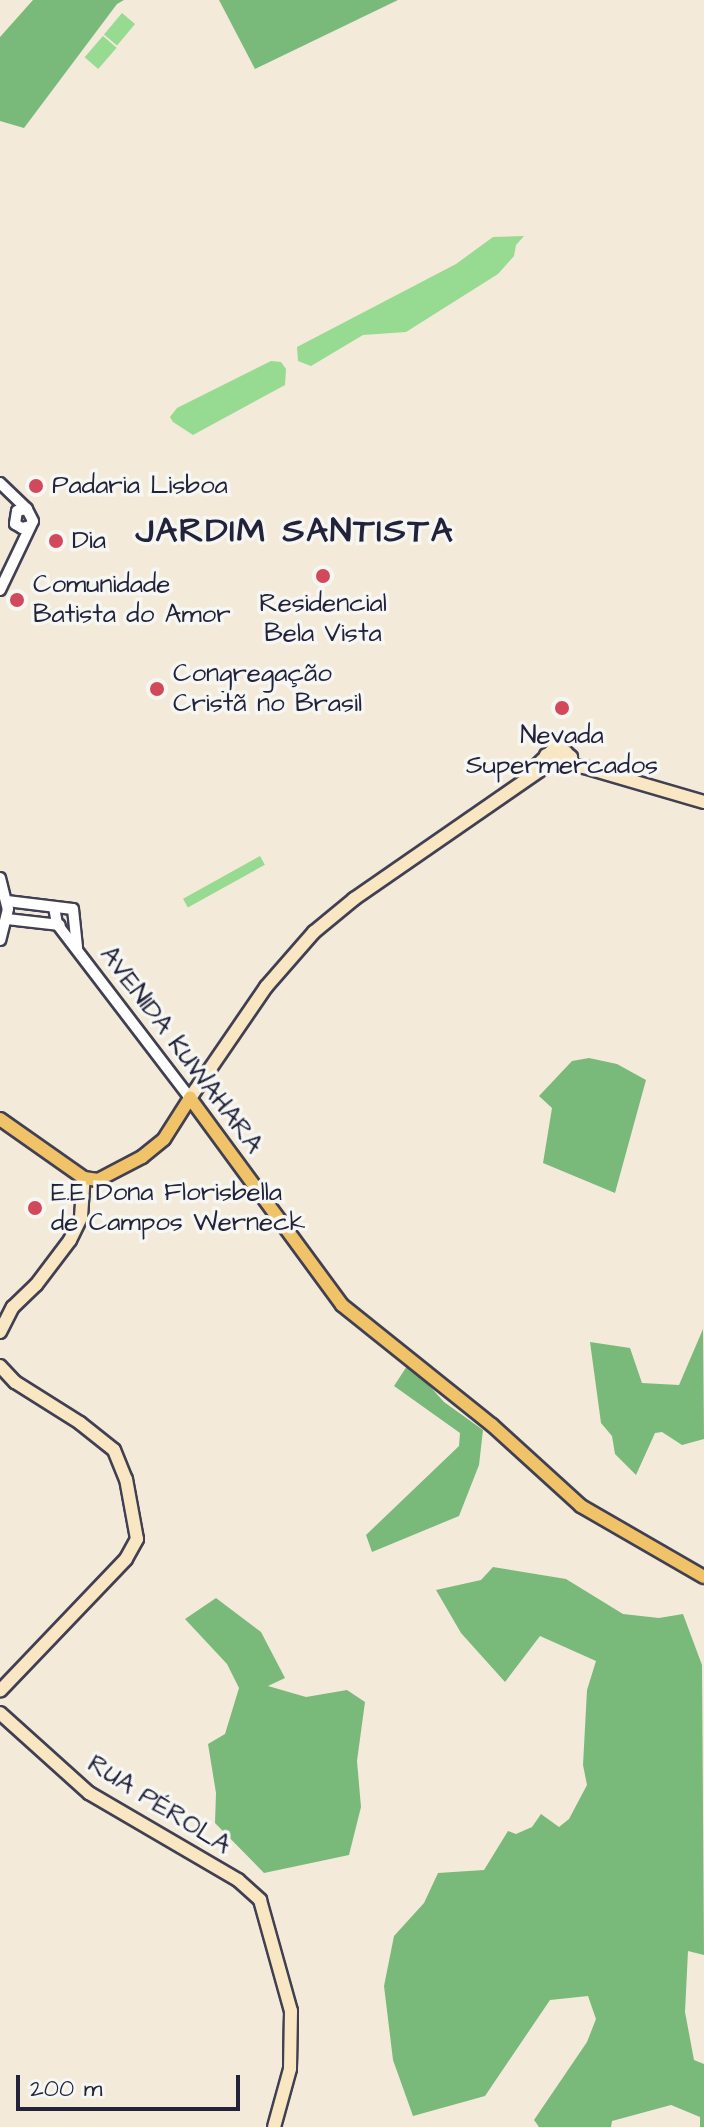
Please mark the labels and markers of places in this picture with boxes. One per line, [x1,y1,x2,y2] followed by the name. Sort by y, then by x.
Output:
[52,470,228,502] place label: Padaria Lisboa
[27,477,45,495] marker: Padaria Lisboa
[72,525,106,557] place label: Dia
[47,532,65,550] marker: Dia
[314,567,332,585] marker: Residencial Bela Vista
[33,569,231,630] place label: Comunidade Batista do Amor
[259,588,387,650] place label: Residencial Bela Vista
[8,591,26,609] marker: Comunidade Batista do Amor
[173,658,362,720] place label: Congregação Cristã no Brasil
[148,680,166,698] marker: Congregação Cristã no Brasil
[553,699,571,717] marker: Nevada Supermercados
[466,720,658,782] place label: Nevada Supermercados
[51,1177,306,1238] place label: E.E Dona Florisbella de Campos Werneck
[26,1199,44,1217] marker: E.E Dona Florisbella de Campos Werneck

